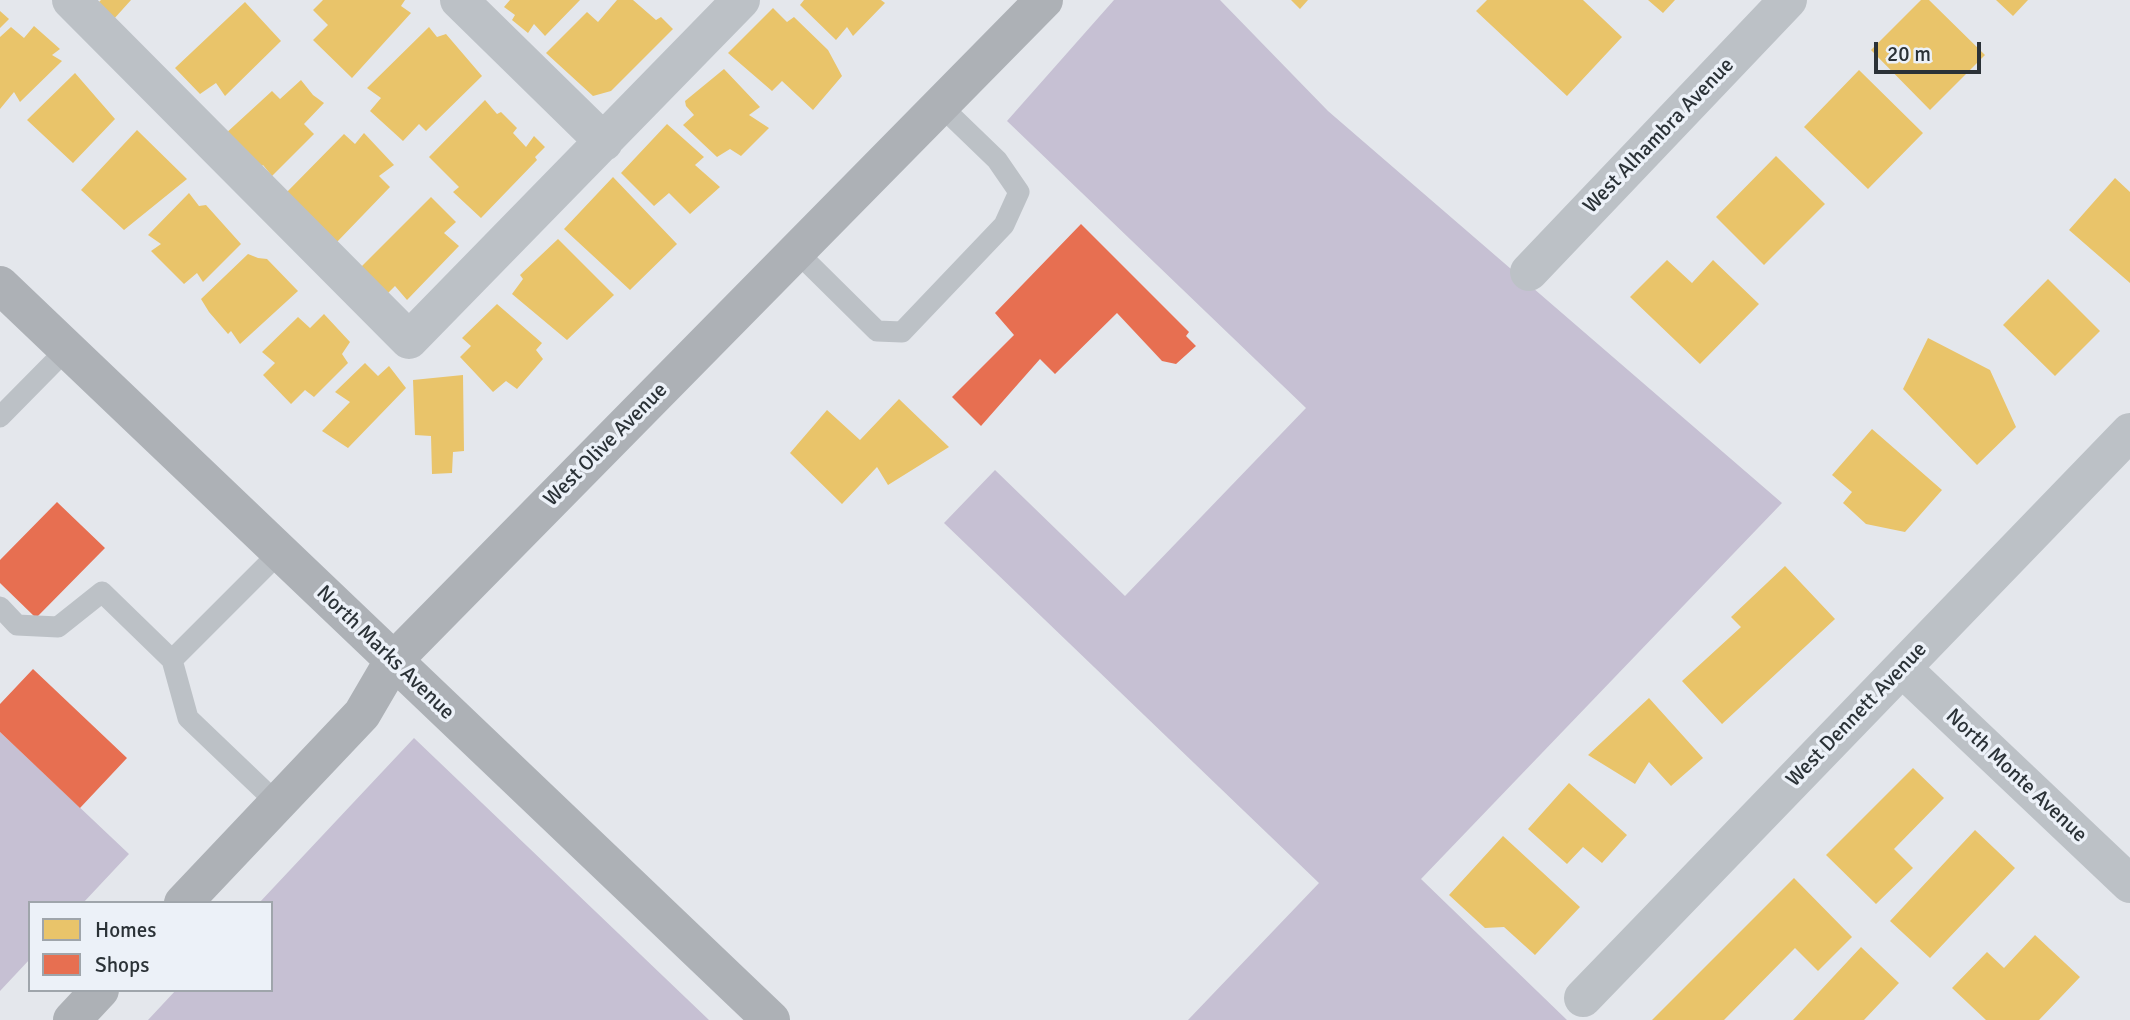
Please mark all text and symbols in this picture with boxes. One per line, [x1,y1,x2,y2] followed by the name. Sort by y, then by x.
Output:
[1878,28,1985,72] scale bar
[1887,41,1931,67] text: 20 m
[1578,53,1740,219] street label: West Alhambra Avenue
[539,378,673,512] street label: West Olive Avenue
[311,581,459,725] street label: North Marks Avenue
[1782,637,1932,793] street label: West Dennett Avenue
[1940,704,2092,848] street label: North Monte Avenue
[28,901,273,992] legend
[95,917,157,943] text: Homes
[95,952,149,978] text: Shops

